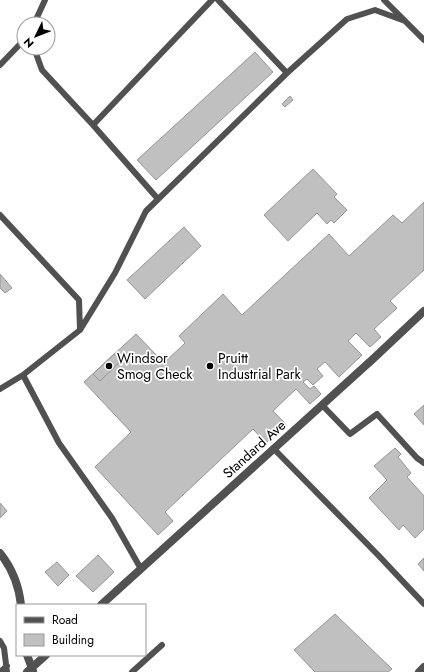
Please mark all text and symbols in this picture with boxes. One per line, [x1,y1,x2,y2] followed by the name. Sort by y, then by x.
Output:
[16,16,56,56] north arrow
[20,34,38,51] text: N
[117,348,193,384] place label: Windsor Smog Check
[218,348,301,384] place label: Pruitt Industrial Park
[104,361,114,371] marker: Windsor Smog Check
[205,361,215,371] marker: Pruitt Industrial Park
[218,415,290,483] street label: Standard Ave
[16,604,146,656] legend
[52,611,78,629] text: Road
[52,631,94,649] text: Building

